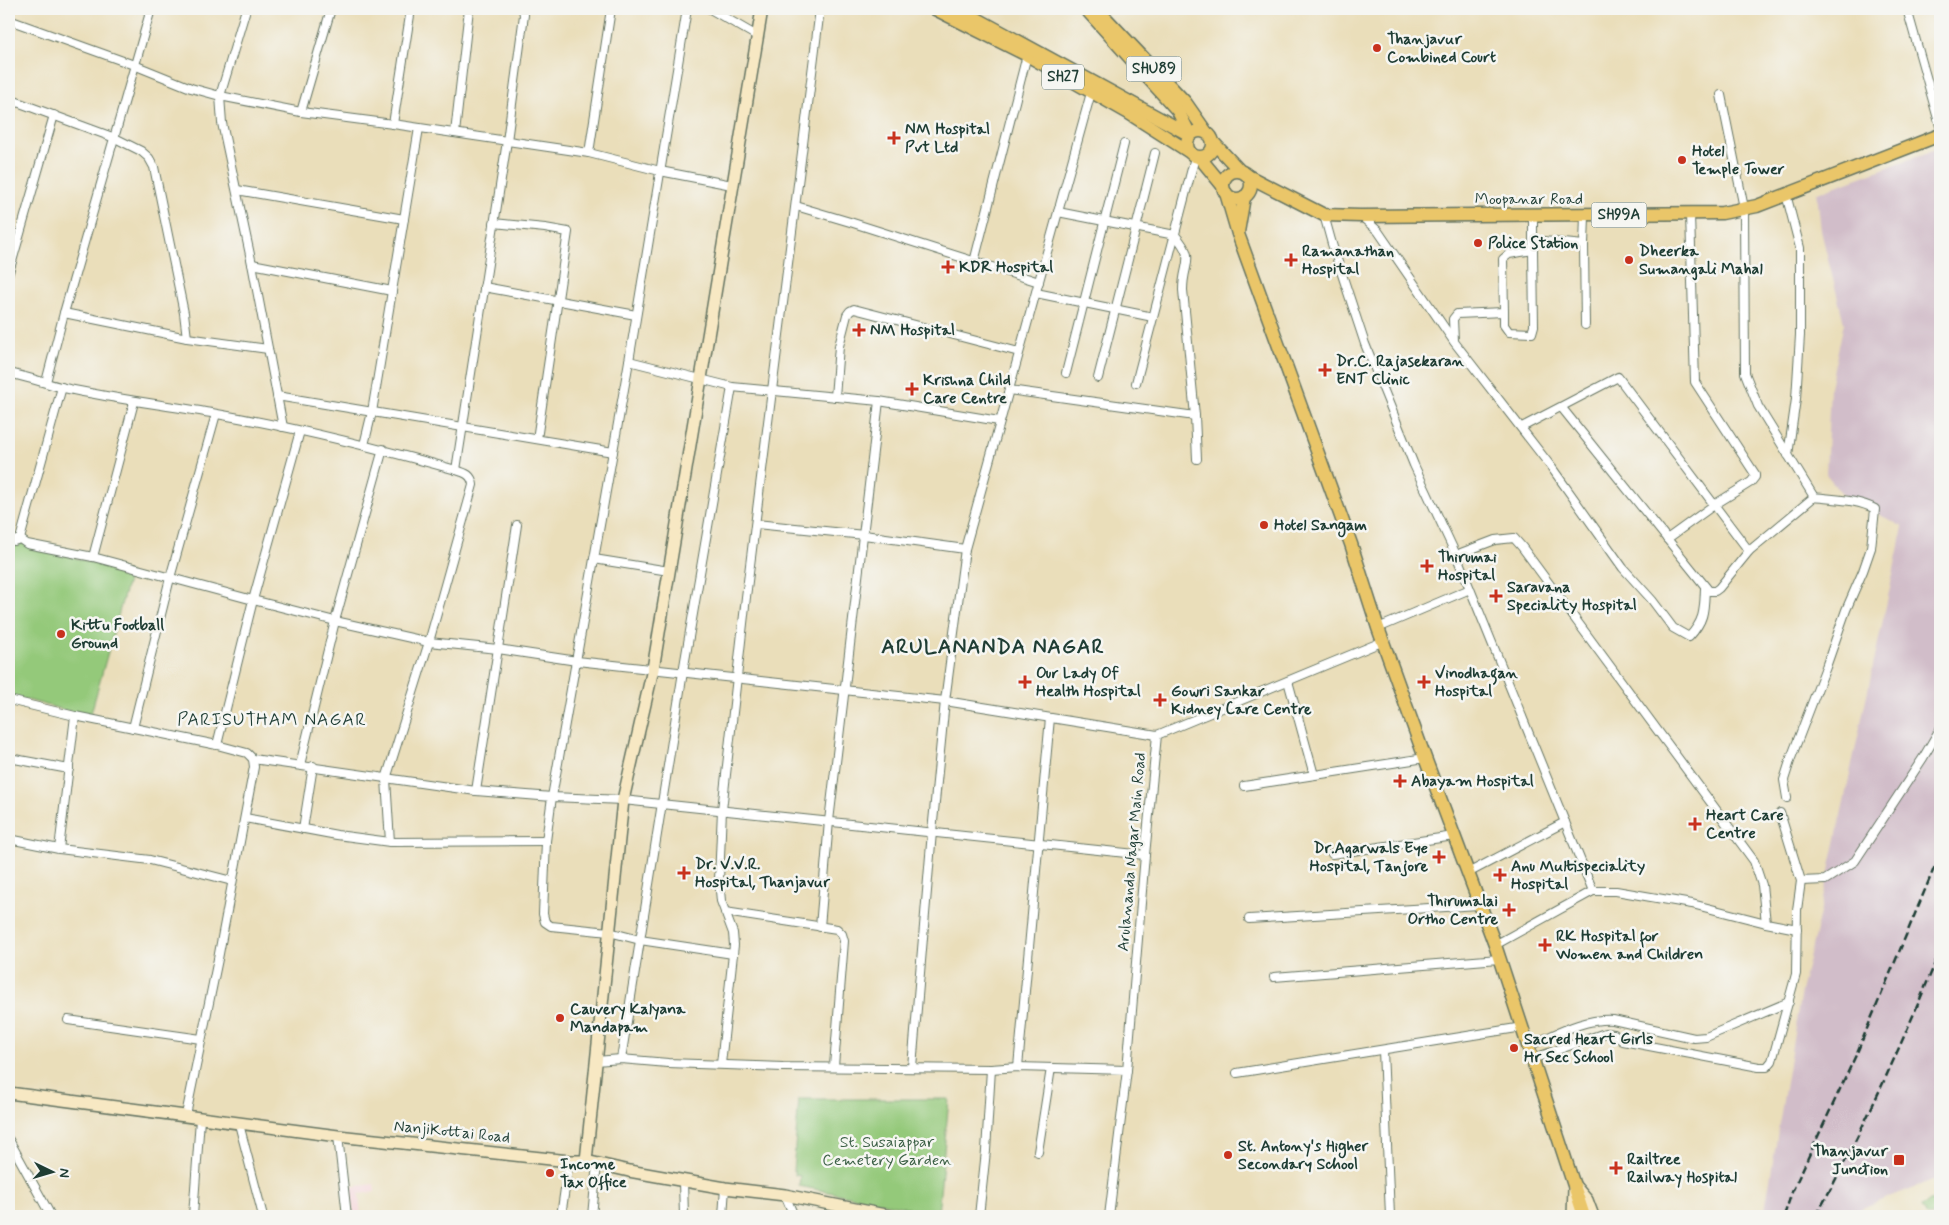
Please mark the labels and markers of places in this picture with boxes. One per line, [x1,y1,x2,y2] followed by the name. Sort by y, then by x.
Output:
[1387,29,1496,68] place label: Thanjavur Combined Court
[1371,42,1383,54] marker: Thanjavur Combined Court
[905,119,990,158] place label: NM Hospital Pvt Ltd
[887,131,901,145] marker: NM Hospital Pvt Ltd
[1692,141,1785,180] place label: Hotel Temple Tower
[1676,154,1688,166] marker: Hotel Temple Tower
[1488,233,1578,254] place label: Police Station
[1472,237,1484,249] marker: Police Station
[1302,241,1394,280] place label: Ramanathan Hospital
[1639,241,1763,281] place label: Dheerka Sumangali Mahal
[1284,253,1298,267] marker: Ramanathan Hospital
[1623,254,1635,266] marker: Dheerka Sumangali Mahal
[959,257,1053,278] place label: KDR Hospital
[941,260,955,274] marker: KDR Hospital
[870,320,955,341] place label: NM Hospital
[852,323,866,337] marker: NM Hospital
[1336,351,1465,390] place label: Dr.C. Rajasekaran ENT Clinic
[1318,363,1332,377] marker: Dr.C. Rajasekaran ENT Clinic
[923,370,1011,409] place label: Krishna Child Care Centre
[905,382,919,396] marker: Krishna Child Care Centre
[1274,515,1367,538] place label: Hotel Sangam
[1258,519,1270,531] marker: Hotel Sangam
[1438,547,1497,586] place label: Thirumai Hospital
[1420,559,1434,573] marker: Thirumai Hospital
[1507,577,1637,616] place label: Saravana Speciality Hospital
[1489,589,1503,603] marker: Saravana Speciality Hospital
[71,615,164,654] place label: Kittu Football Ground
[55,628,67,640] marker: Kittu Football Ground
[1036,663,1141,702] place label: Our Lady Of Health Hospital
[1435,663,1519,702] place label: Vinodhagan Hospital
[1018,675,1032,689] marker: Our Lady Of Health Hospital
[1417,675,1431,689] marker: Vinodhagan Hospital
[1171,681,1312,720] place label: Gowri Sankar Kidney Care Centre
[1153,693,1167,707] marker: Gowri Sankar Kidney Care Centre
[1411,771,1534,792] place label: Abayam Hospital
[1393,774,1407,788] marker: Abayam Hospital
[1706,805,1784,844] place label: Heart Care Centre
[1688,817,1702,831] marker: Heart Care Centre
[1310,838,1428,877] place label: Dr.Agarwals Eye Hospital, Tanjore
[1432,850,1446,864] marker: Dr.Agarwals Eye Hospital, Tanjore
[695,854,830,893] place label: Dr. V.V.R. Hospital, Thanjavur
[1511,856,1645,895] place label: Anu Multispeciality Hospital
[677,866,691,880] marker: Dr. V.V.R. Hospital, Thanjavur
[1493,868,1507,882] marker: Anu Multispeciality Hospital
[1408,891,1498,930] place label: Thirumalai Ortho Centre
[1502,903,1516,917] marker: Thirumalai Ortho Centre
[1555,926,1703,965] place label: RK Hospital for Women and Children
[1538,938,1552,952] marker: RK Hospital for Women and Children
[570,999,686,1038] place label: Cauvery Kalyana Mandapam
[554,1012,566,1024] marker: Cauvery Kalyana Mandapam
[1524,1029,1653,1068] place label: Sacred Heart Girls Hr Sec School
[1508,1042,1520,1054] marker: Sacred Heart Girls Hr Sec School
[1238,1136,1369,1175] place label: St. Antony's Higher Secondary School
[1813,1141,1889,1180] place label: Thanjavur Junction
[1222,1149,1234,1161] marker: St. Antony's Higher Secondary School
[1627,1149,1737,1188] place label: Railtree Railway Hospital
[1892,1153,1906,1167] marker: Thanjavur Junction
[560,1154,627,1193] place label: Income Tax Office
[1609,1161,1623,1175] marker: Railtree Railway Hospital
[544,1167,556,1179] marker: Income Tax Office

